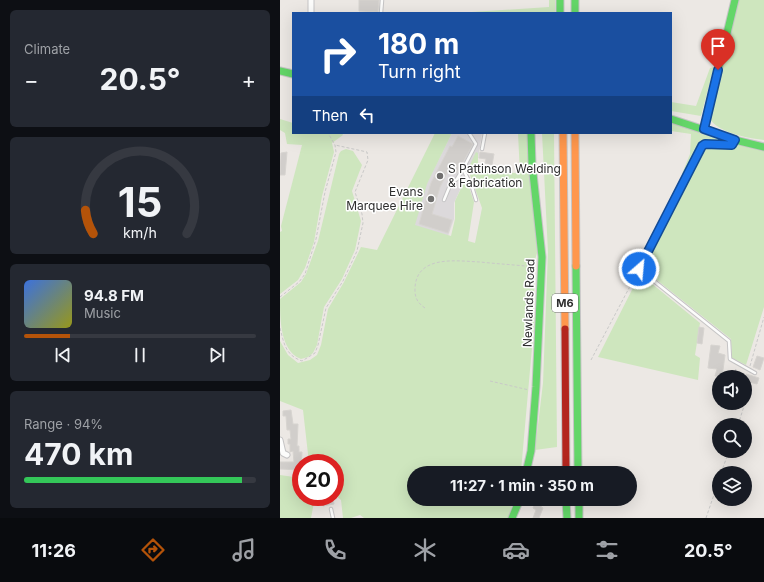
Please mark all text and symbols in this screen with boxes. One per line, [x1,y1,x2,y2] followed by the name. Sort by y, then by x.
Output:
[378,27,459,61] text: 180 m
[312,28,364,80] icon: right
[701,29,735,70] pin
[707,35,729,57] icon: arrive
[24,41,70,57] text: Climate
[100,61,180,97] text: 20.5°
[378,61,461,82] text: Turn right
[24,67,39,93] text: −
[241,67,256,93] text: +
[356,104,378,126] icon: left
[312,106,348,125] text: Then
[448,161,561,190] place label: S Pattinson Welding & Fabrication
[435,171,445,181] marker: S Pattinson Welding & Fabrication
[118,176,162,226] text: 15
[346,184,423,213] place label: Evans Marquee Hire
[426,194,436,204] marker: Evans Marquee Hire
[123,223,157,240] text: km/h
[618,248,660,290] position arrow
[519,259,538,347] street label: Newlands Road
[84,286,144,305] text: 94.8 FM
[552,294,578,312] road number: M6
[84,305,121,321] text: Music
[52,344,74,366] icon: previous
[129,344,151,366] icon: pause
[206,344,228,366] icon: next
[712,370,752,506] map controls
[712,370,752,410] button: sound
[24,416,103,432] text: Range · 94%
[712,418,752,458] button: search
[24,436,133,472] text: 470 km
[292,454,344,506] speed limit sign: 20
[712,466,752,506] button: layers
[450,476,594,495] text: 11:27 · 1 min · 350 m
[139,536,167,564] icon: directions
[230,536,258,564] icon: music
[321,536,349,564] icon: phone
[411,536,439,564] icon: climate
[502,536,530,564] icon: car
[593,536,621,564] icon: filters
[31,540,76,561] text: 11:26
[684,540,733,561] text: 20.5°

